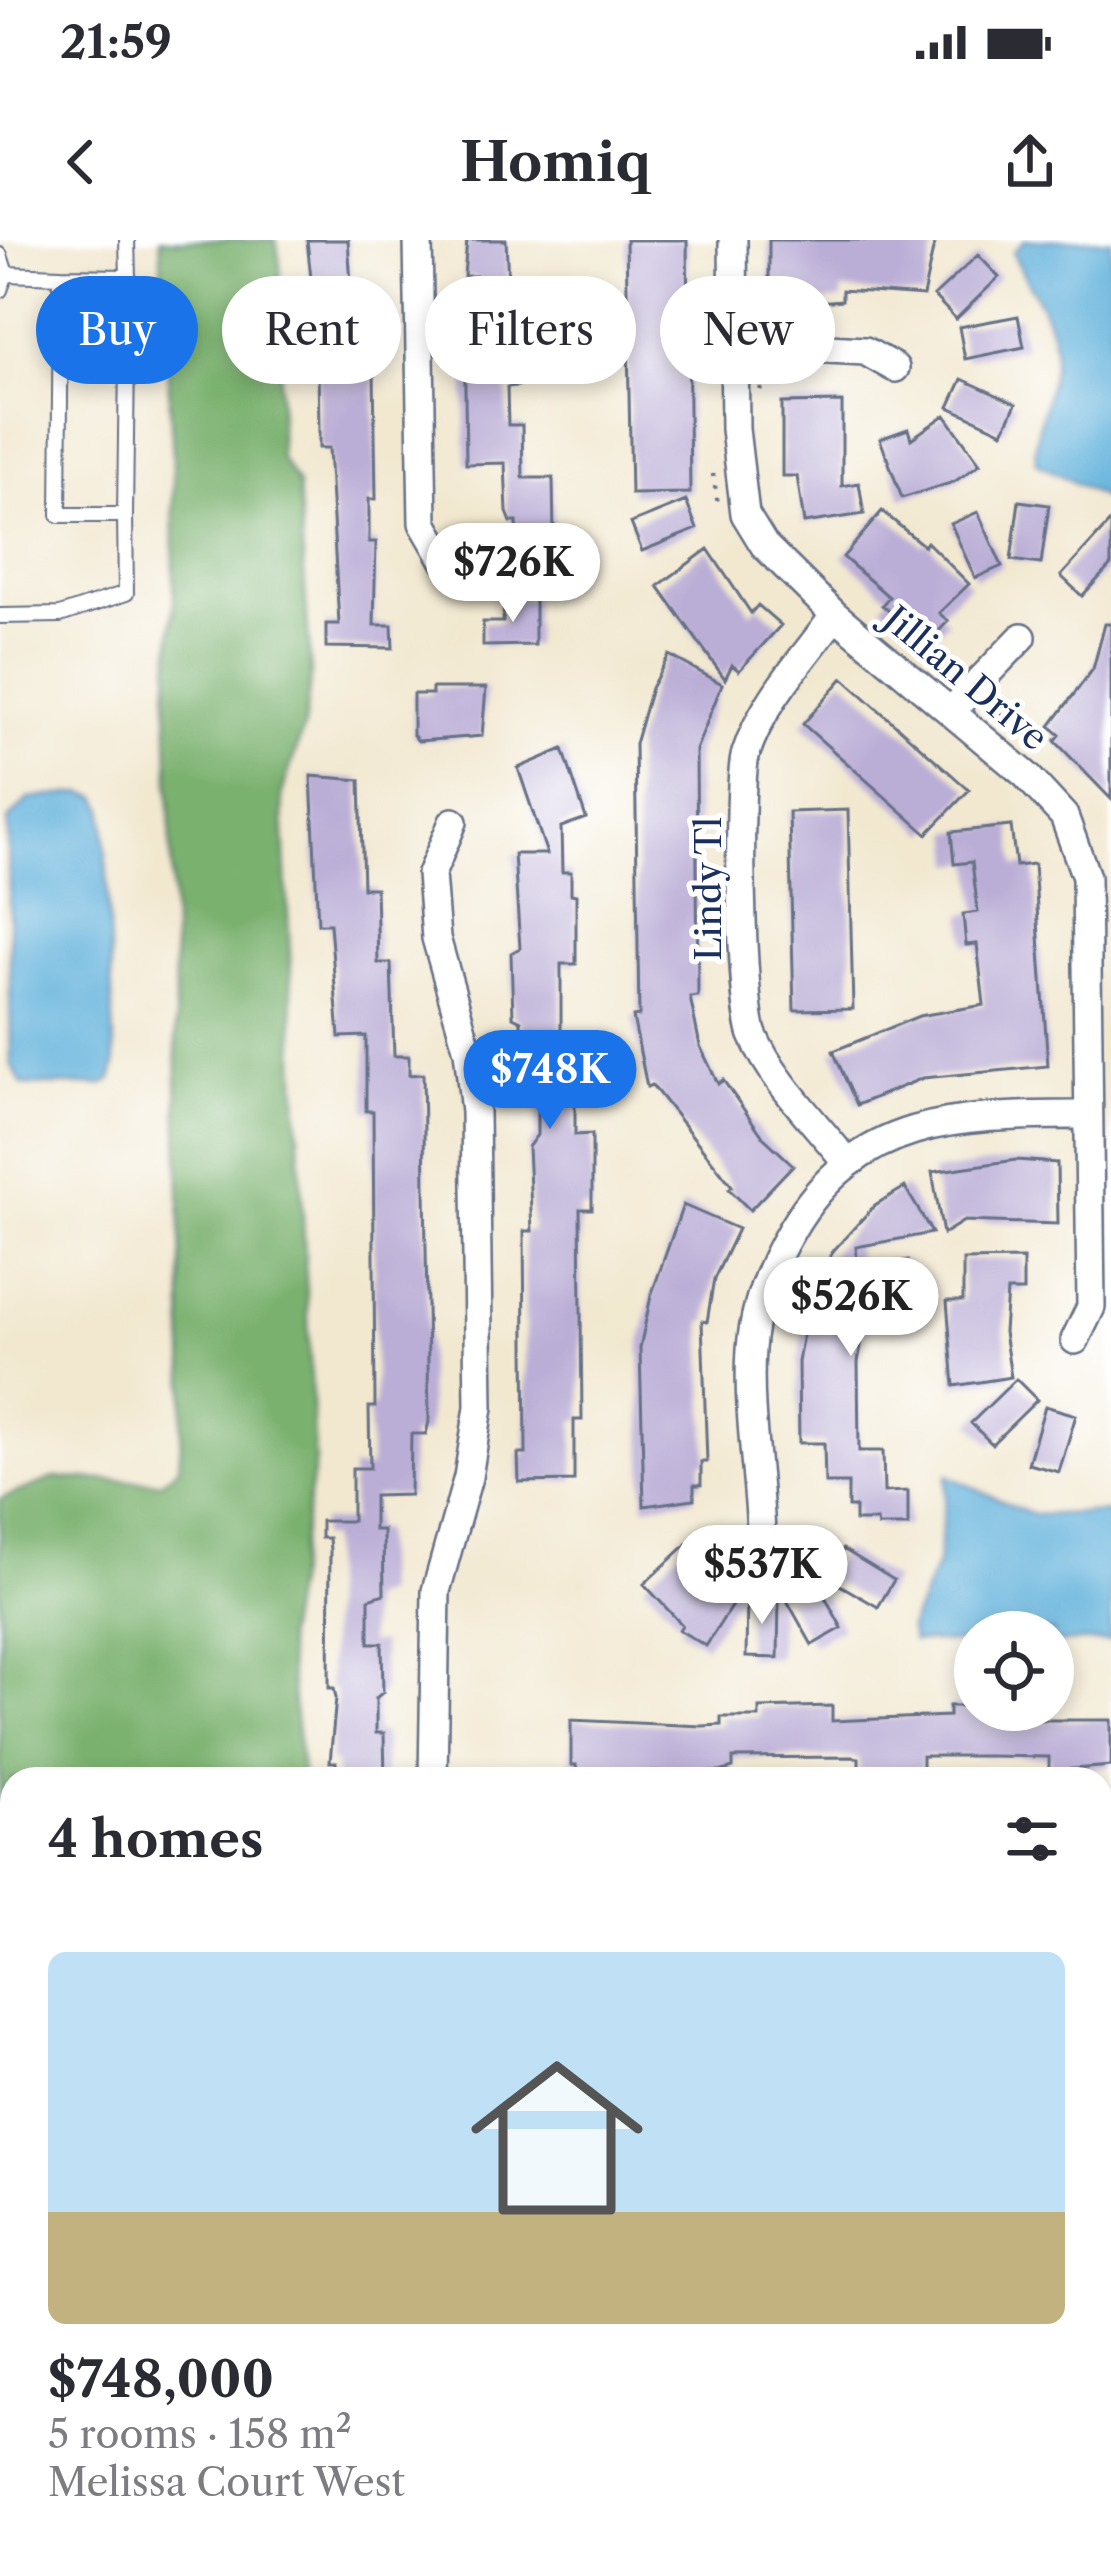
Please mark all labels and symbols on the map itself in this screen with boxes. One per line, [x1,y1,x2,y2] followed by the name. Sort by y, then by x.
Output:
[429,523,597,625] pin: $726K
[871,593,1057,759] street label: Jillian Drive
[686,817,730,961] street label: Lindy Tl
[466,1030,634,1132] pin: $748K
[767,1257,935,1359] pin: $526K
[678,1525,846,1627] pin: $537K

